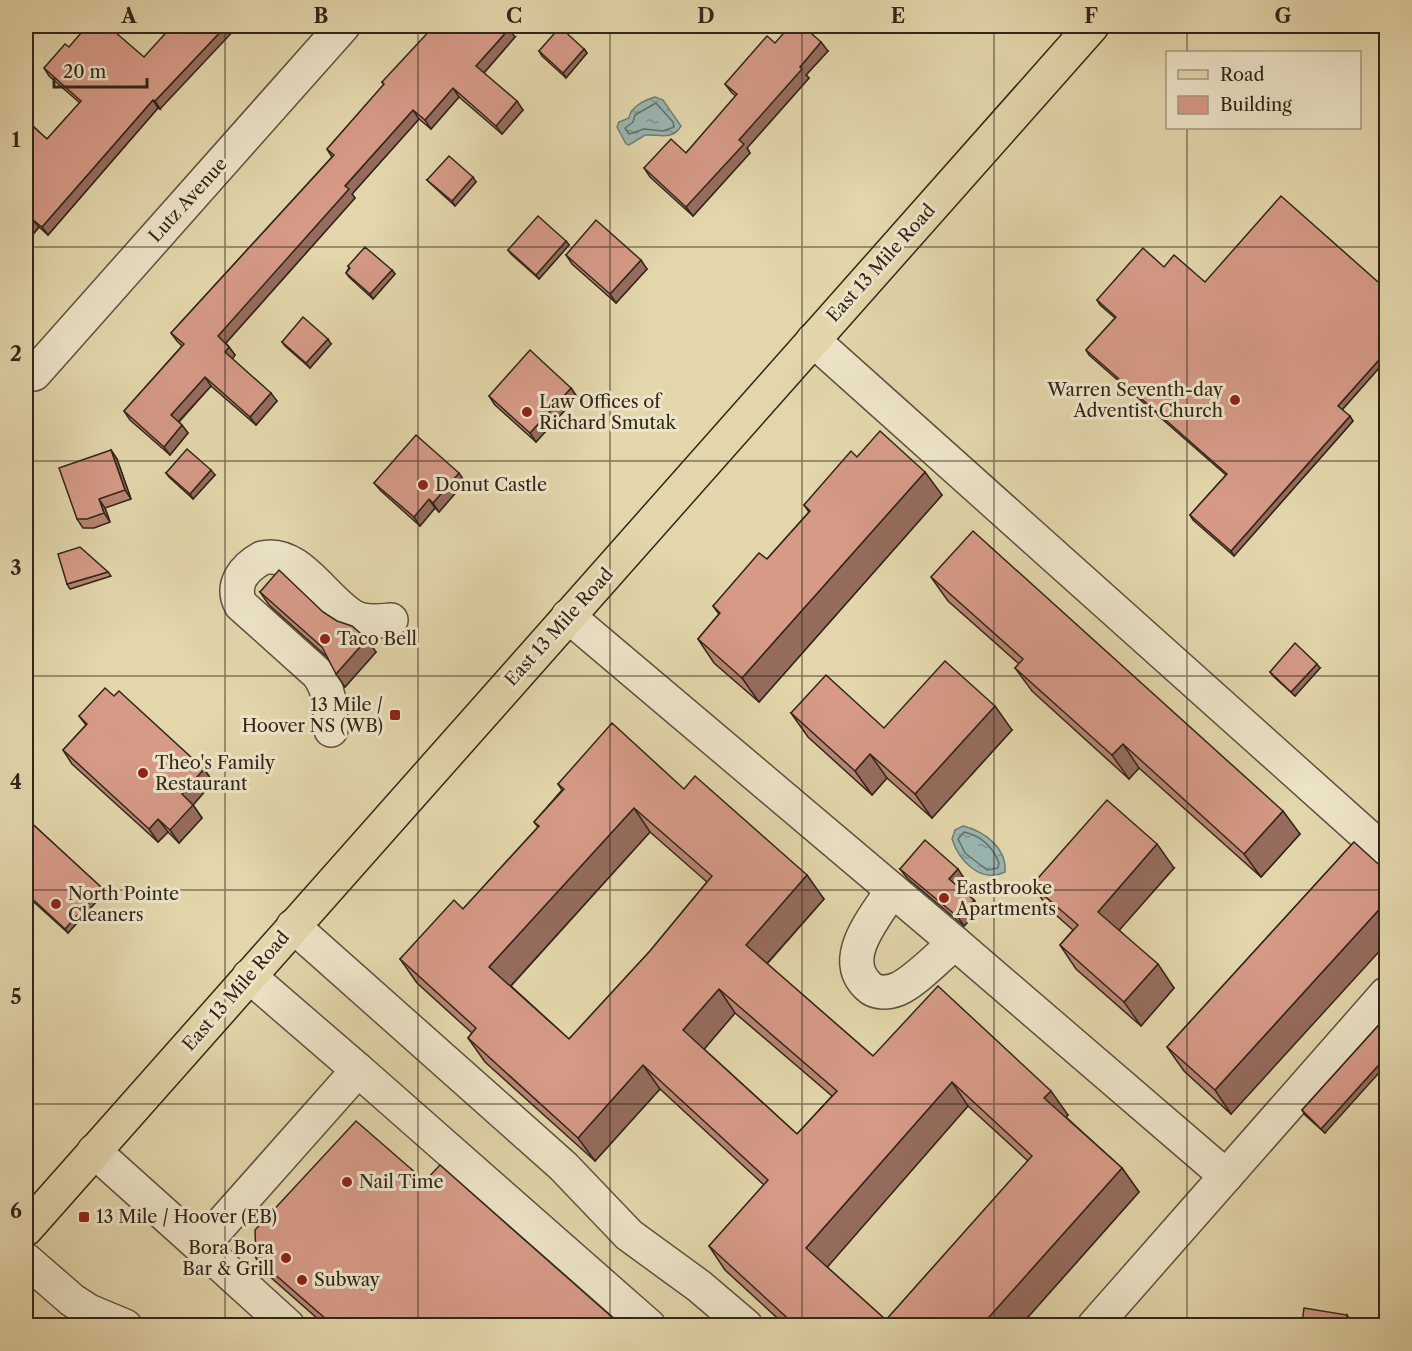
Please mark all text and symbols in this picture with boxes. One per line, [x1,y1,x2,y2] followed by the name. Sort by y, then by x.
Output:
[120,4,137,28] text: A
[314,4,329,28] text: B
[506,4,522,28] text: C
[697,4,715,28] text: D
[891,4,905,28] text: E
[1084,4,1098,28] text: F
[1275,4,1292,28] text: G
[54,51,147,89] scale bar
[1166,51,1361,129] legend
[63,61,107,83] text: 20 m
[1220,64,1265,86] text: Road
[1220,94,1292,116] text: Building
[12,128,21,152] text: 1
[144,153,232,247] street label: Lutz Avenue
[822,199,940,327] street label: East 13 Mile Road
[10,342,22,366] text: 2
[1046,379,1224,422] place label: Warren Seventh-day Adventist Church
[539,391,677,434] place label: Law Offices of Richard Smutak
[1228,393,1242,407] marker: Warren Seventh-day Adventist Church
[520,405,534,419] marker: Law Offices of Richard Smutak
[435,474,547,496] place label: Donut Castle
[416,478,430,492] marker: Donut Castle
[10,556,22,580] text: 3
[500,563,618,691] street label: East 13 Mile Road
[337,628,417,650] place label: Taco Bell
[318,632,332,646] marker: Taco Bell
[242,694,383,737] place label: 13 Mile / Hoover NS (WB)
[388,708,402,722] marker: 13 Mile / Hoover NS (WB)
[155,752,276,795] place label: Theo's Family Restaurant
[136,766,150,780] marker: Theo's Family Restaurant
[10,770,22,794] text: 4
[955,877,1056,920] place label: Eastbrooke Apartments
[68,883,179,926] place label: North Pointe Cleaners
[937,891,951,905] marker: Eastbrooke Apartments
[49,897,63,911] marker: North Pointe Cleaners
[178,927,294,1055] street label: East 13 Mile Road
[10,985,22,1009] text: 5
[359,1171,444,1193] place label: Nail Time
[340,1175,354,1189] marker: Nail Time
[10,1199,22,1223] text: 6
[96,1206,277,1228] place label: 13 Mile / Hoover (EB)
[77,1210,91,1224] marker: 13 Mile / Hoover (EB)
[182,1237,275,1280] place label: Bora Bora Bar & Grill
[279,1251,293,1265] marker: Bora Bora Bar & Grill
[314,1269,381,1291] place label: Subway
[295,1273,309,1287] marker: Subway

